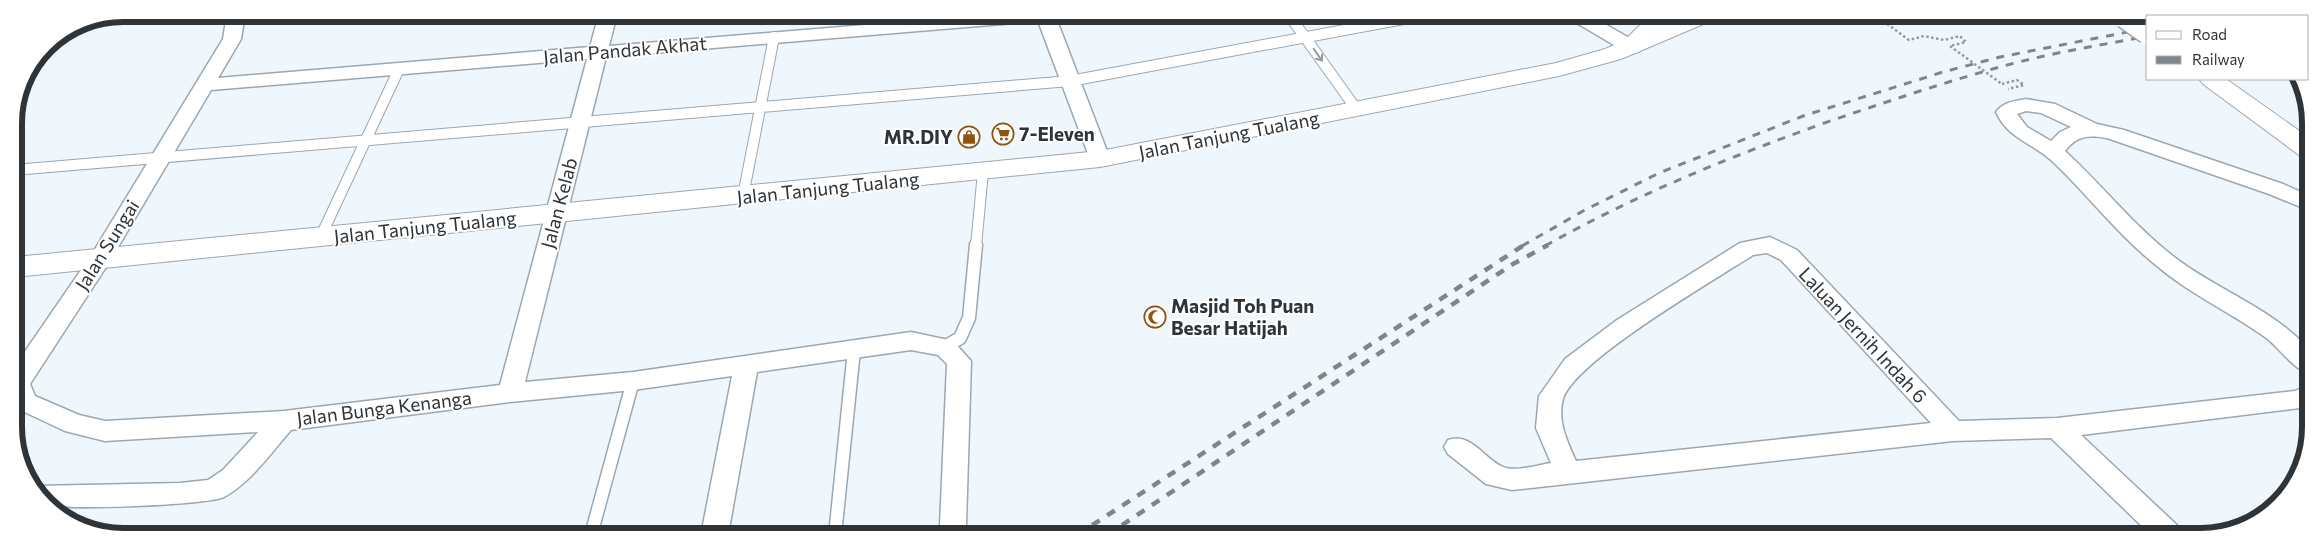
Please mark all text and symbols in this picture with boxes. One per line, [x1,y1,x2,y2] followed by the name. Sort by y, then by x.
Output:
[2146,15,2309,80] legend
[2192,25,2227,43] text: Road
[542,31,708,68] street label: Jalan Pandak Akhat
[1313,47,1323,61] one-way arrow
[2192,50,2245,68] text: Railway
[1137,106,1321,163] street label: Jalan Tanjung Tualang
[991,122,1015,146] supermarket icon: 7-Eleven
[1019,122,1095,145] place label: 7-Eleven
[884,125,953,148] place label: MR.DIY
[957,125,981,149] shop icon: MR.DIY
[535,155,582,251] street label: Jalan Kelab
[735,166,920,209] street label: Jalan Tanjung Tualang
[70,195,143,294] street label: Jalan Sungai
[332,205,517,248] street label: Jalan Tanjung Tualang
[1794,262,1932,407] street label: Laluan Jernih Indah 6
[1171,294,1314,339] place label: Masjid Toh Puan Besar Hatijah
[1143,305,1167,329] mosque icon: Masjid Toh Puan Besar Hatijah
[295,385,473,430] street label: Jalan Bunga Kenanga

